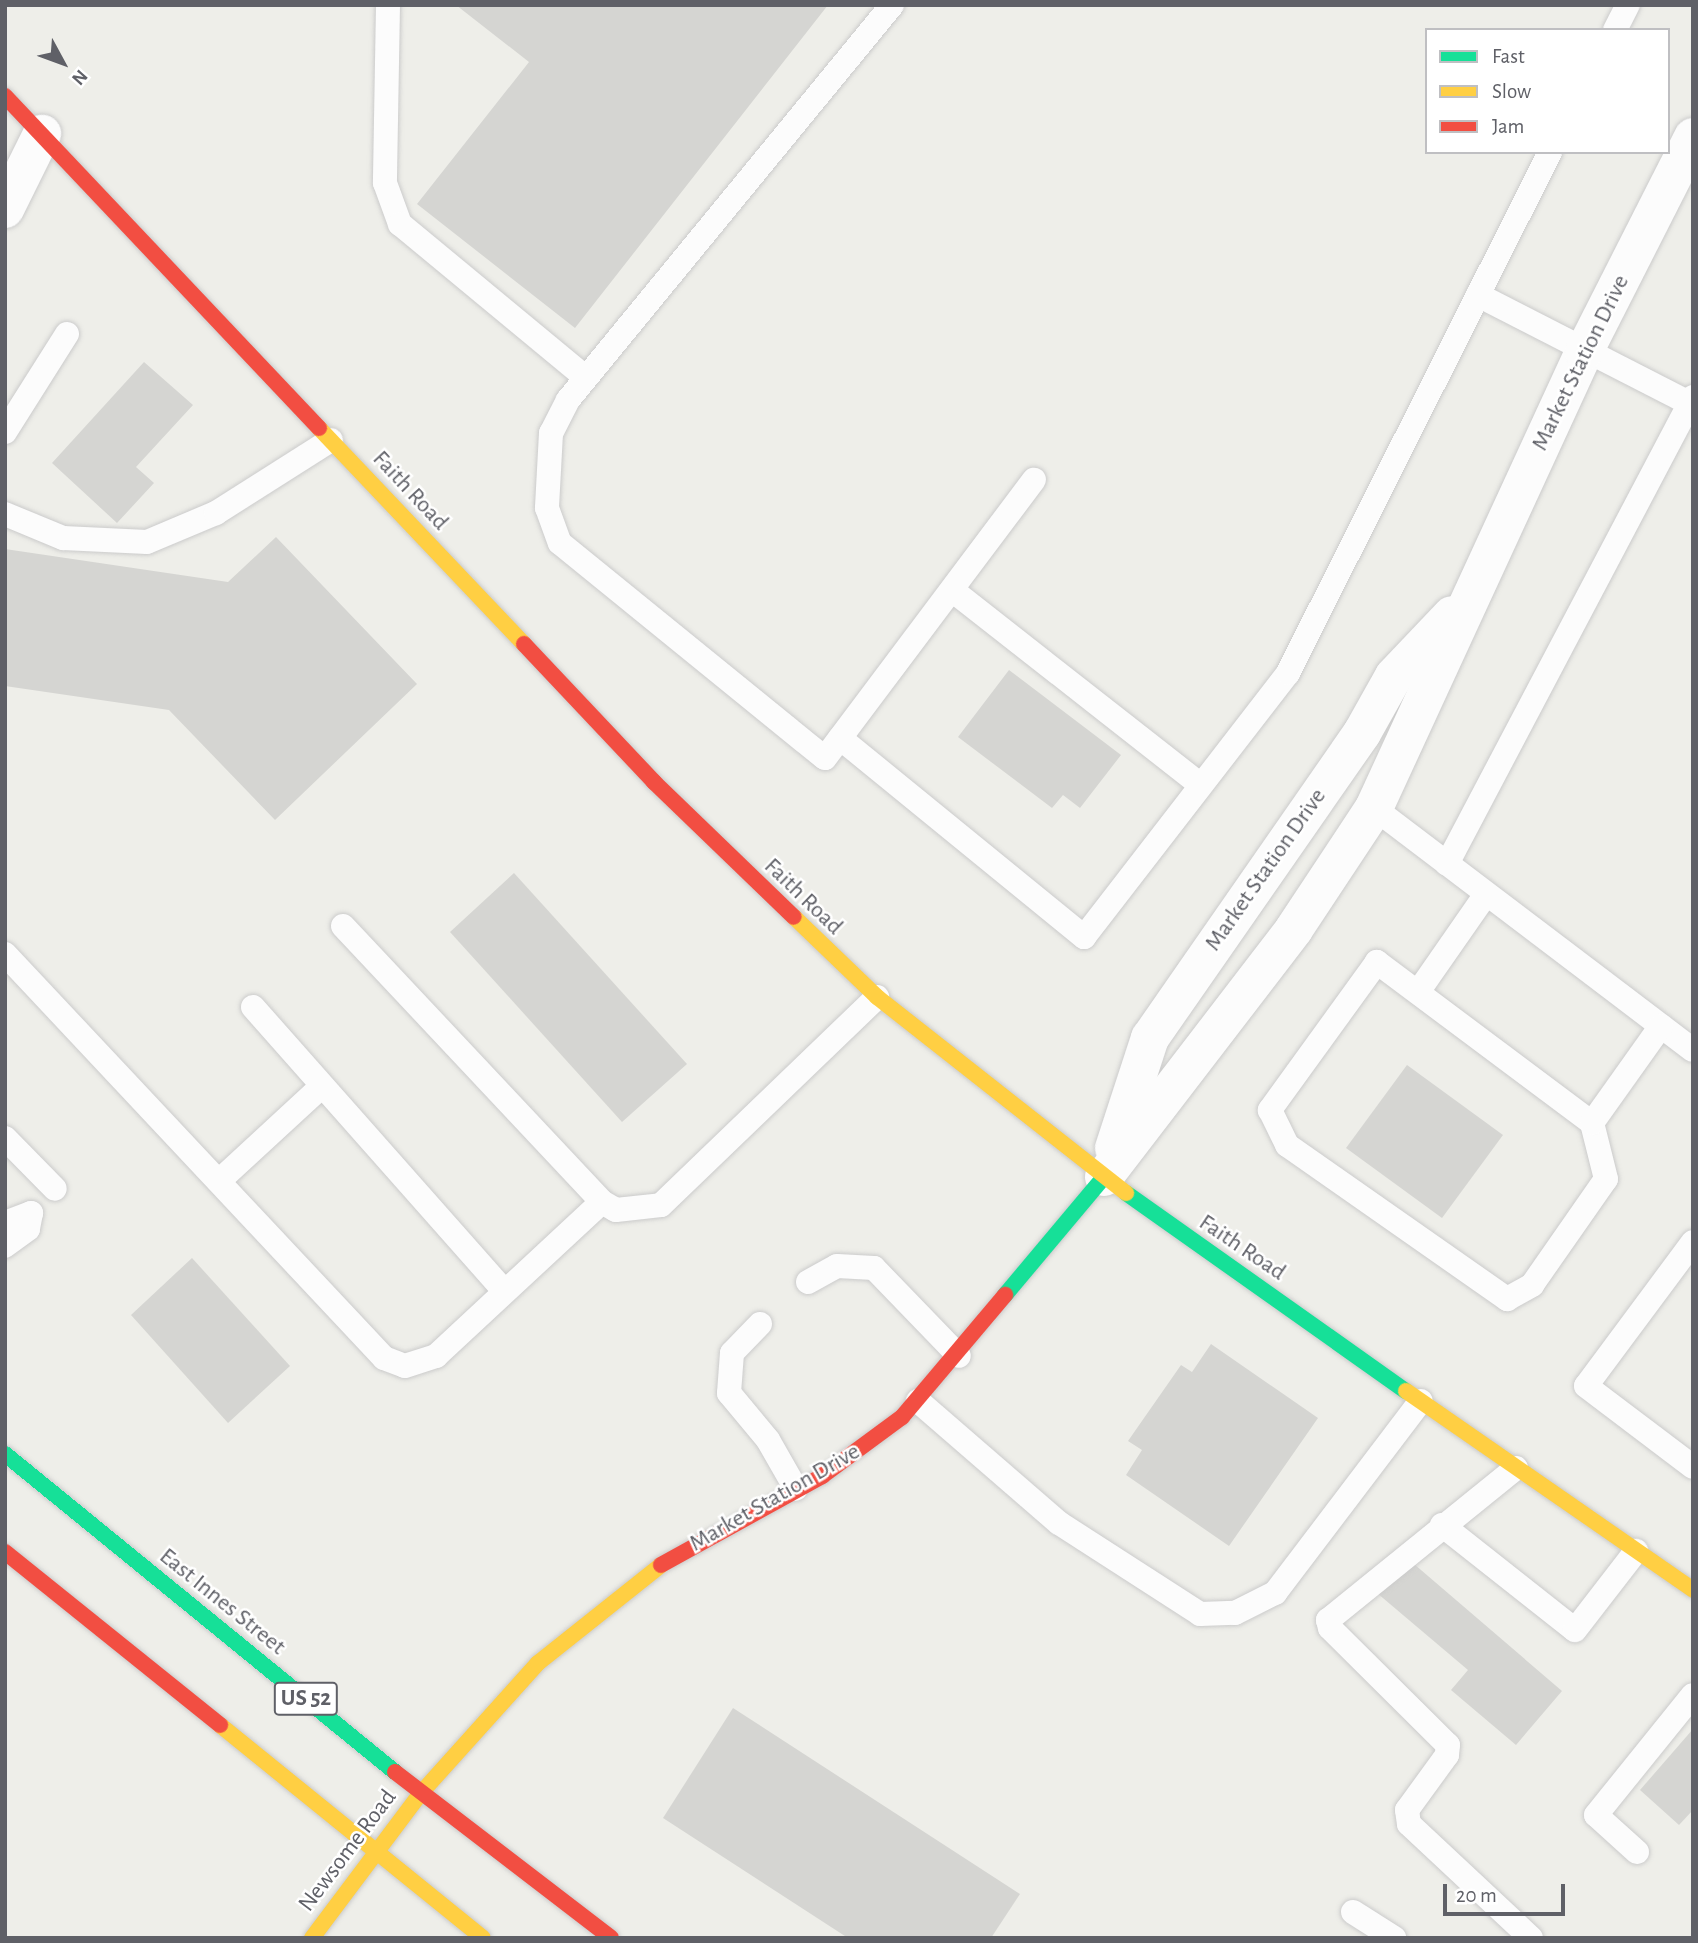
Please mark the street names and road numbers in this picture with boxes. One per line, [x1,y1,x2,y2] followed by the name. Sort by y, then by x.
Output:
[1526,270,1636,456] street label: Market Station Drive
[366,445,454,537] street label: Faith Road
[1199,783,1333,957] street label: Market Station Drive
[758,852,848,942] street label: Faith Road
[1193,1209,1291,1287] street label: Faith Road
[685,1438,865,1558] street label: Market Station Drive
[153,1542,291,1662] street label: East Innes Street
[273,1680,339,1718] road number: US 52
[293,1784,403,1918] street label: Newsome Road

